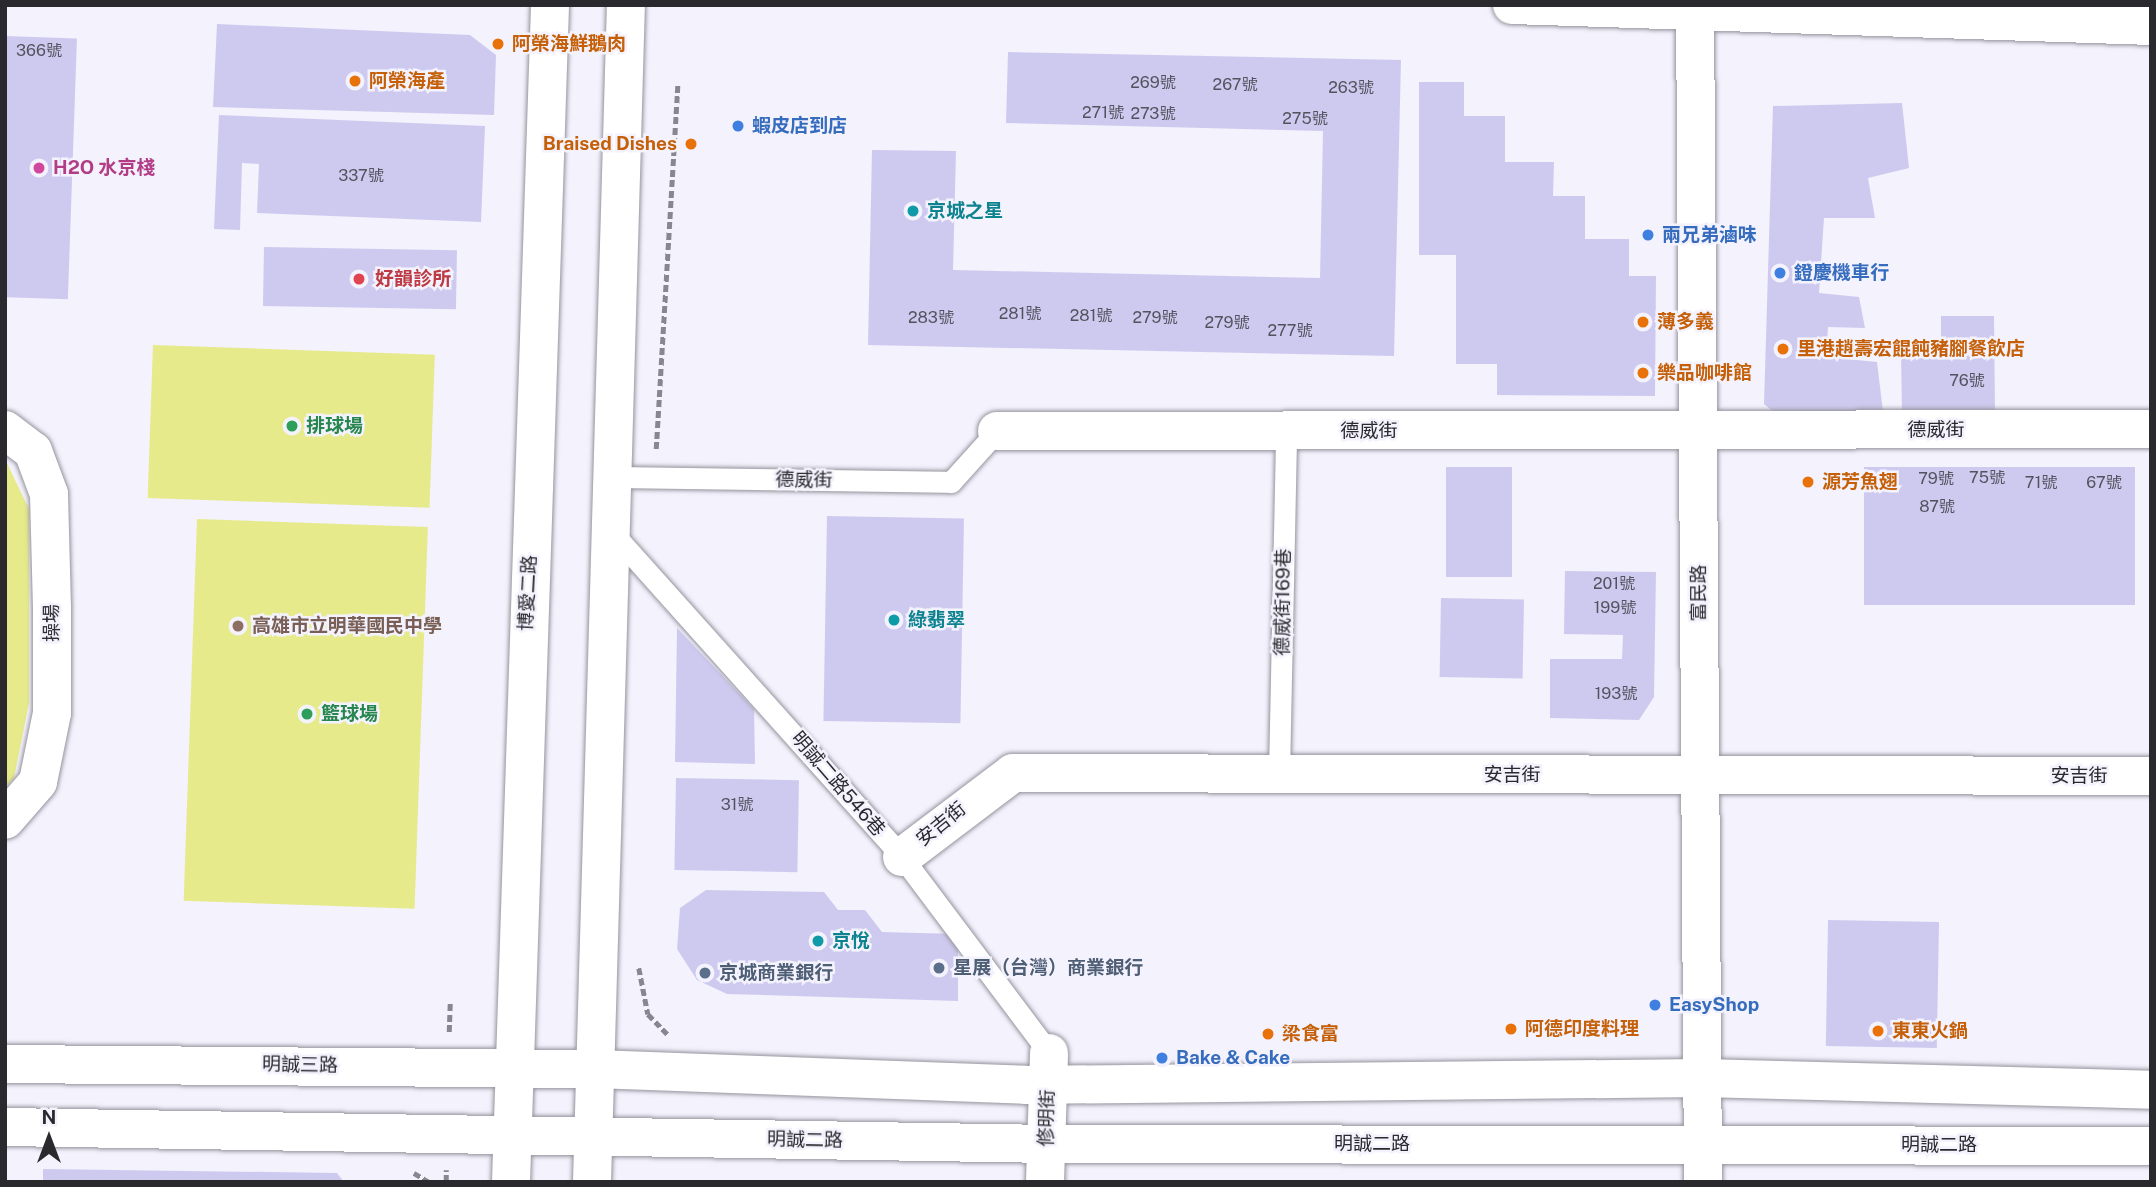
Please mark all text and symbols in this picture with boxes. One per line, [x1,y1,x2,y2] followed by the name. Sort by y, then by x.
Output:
[512,33,626,55] place label: 阿榮海鮮鵝肉
[490,36,506,52] marker: 阿榮海鮮鵝肉
[16,41,62,61] house number: 366號
[369,70,445,92] place label: 阿榮海產
[347,73,363,89] marker: 阿榮海產
[1130,73,1176,93] house number: 269號
[1213,75,1257,95] house number: 267號
[1328,78,1374,98] house number: 263號
[1082,103,1124,123] house number: 271號
[1131,104,1175,124] house number: 273號
[1282,109,1328,129] house number: 275號
[752,115,847,137] place label: 蝦皮店到店
[730,118,746,134] marker: 蝦皮店到店
[543,133,677,155] place label: Braised Dishes
[683,136,699,152] marker: Braised Dishes
[53,157,155,179] place label: H2O 水京棧
[31,160,47,176] marker: H2O 水京棧
[338,166,384,186] house number: 337號
[927,200,1003,222] place label: 京城之星
[905,203,921,219] marker: 京城之星
[1662,224,1757,246] place label: 兩兄弟滷味
[1640,227,1656,243] marker: 兩兄弟滷味
[1794,262,1889,284] place label: 鐙慶機車行
[1772,265,1788,281] marker: 鐙慶機車行
[375,268,451,290] place label: 好韻診所
[349,269,369,289] marker: 好韻診所
[999,304,1041,324] house number: 281號
[1070,306,1112,326] house number: 281號
[908,308,954,328] house number: 283號
[1133,308,1177,328] house number: 279號
[1657,311,1714,333] place label: 薄多義
[1205,313,1249,333] house number: 279號
[1635,314,1651,330] marker: 薄多義
[1268,321,1312,341] house number: 277號
[1797,338,2025,360] place label: 里港趙壽宏餛飩豬腳餐飲店
[1775,341,1791,357] marker: 里港趙壽宏餛飩豬腳餐飲店
[1657,362,1752,384] place label: 樂品咖啡館
[1635,365,1651,381] marker: 樂品咖啡館
[1949,371,1985,391] house number: 76號
[306,415,363,437] place label: 排球場
[284,418,300,434] marker: 排球場
[1908,419,1964,441] street label: 德威街
[1341,420,1397,442] street label: 德威街
[775,468,833,492] street label: 德威街
[1969,468,2005,488] house number: 75號
[1918,469,1954,489] house number: 79號
[1822,471,1898,493] place label: 源芳魚翅
[2025,473,2057,493] house number: 71號
[2086,473,2122,493] house number: 67號
[1800,474,1816,490] marker: 源芳魚翅
[1919,497,1955,517] house number: 87號
[1271,548,1295,656] street label: 德威街169巷
[515,554,541,632] street label: 博愛二路
[1688,565,1710,621] street label: 富民路
[1593,574,1635,594] house number: 201號
[1594,598,1636,618] house number: 199號
[41,604,63,642] street label: 操場
[908,609,965,631] place label: 綠翡翠
[886,612,902,628] marker: 綠翡翠
[252,615,442,637] place label: 高雄市立明華國民中學
[230,618,246,634] marker: 高雄市立明華國民中學
[1595,684,1637,704] house number: 193號
[321,703,378,725] place label: 籃球場
[299,706,315,722] marker: 籃球場
[786,727,890,841] street label: 明誠二路546巷
[1484,764,1540,786] street label: 安吉街
[2051,765,2107,787] street label: 安吉街
[721,795,753,815] house number: 31號
[912,797,970,851] street label: 安吉街
[832,930,870,952] place label: 京悅
[810,933,826,949] marker: 京悅
[953,957,1143,979] place label: 星展（台灣）商業銀行
[931,960,947,976] marker: 星展（台灣）商業銀行
[719,962,833,984] place label: 京城商業銀行
[697,965,713,981] marker: 京城商業銀行
[1669,994,1759,1016] place label: EasyShop
[1647,997,1663,1013] marker: EasyShop
[1525,1018,1639,1040] place label: 阿德印度料理
[1892,1020,1968,1042] place label: 東東火鍋
[1503,1021,1519,1037] marker: 阿德印度料理
[1282,1023,1339,1045] place label: 梁食富
[1870,1023,1886,1039] marker: 東東火鍋
[1260,1026,1276,1042] marker: 梁食富
[1176,1047,1290,1069] place label: Bake & Cake
[1154,1050,1170,1066] marker: Bake & Cake
[262,1053,338,1077] street label: 明誠三路
[1035,1089,1059,1147] street label: 修明街
[14,1103,84,1173] north arrow
[42,1106,56,1128] text: N
[767,1128,843,1152] street label: 明誠二路
[1334,1133,1410,1155] street label: 明誠二路
[1901,1134,1977,1156] street label: 明誠二路

